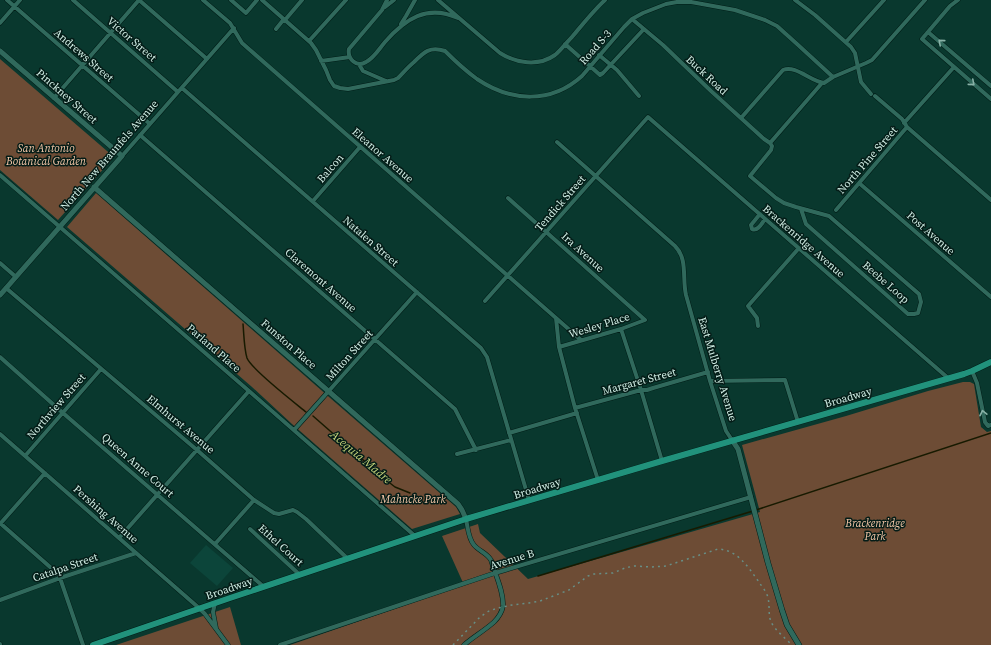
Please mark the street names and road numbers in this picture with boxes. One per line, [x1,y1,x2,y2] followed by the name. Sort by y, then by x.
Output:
[104,14,160,65] street label: Victor Street
[51,25,117,86] street label: Andrews Street
[576,26,615,68] street label: Road S-3
[683,52,731,99] street label: Buck Road
[33,66,101,127] street label: Pinckney Street
[57,96,162,214] street label: North New Braunfels Avenue
[834,123,901,197] street label: North Pine Street
[349,124,417,187] street label: Eleanor Avenue
[314,150,347,186] street label: Balcon
[532,172,589,235] street label: Tendick Street
[759,201,848,282] street label: Brackenridge Avenue
[903,208,958,259] street label: Post Avenue
[340,213,402,270] street label: Natalen Street
[558,229,608,276] street label: Ira Avenue
[282,245,360,316] street label: Claremont Avenue
[859,258,912,307] street label: Beebe Loop
[567,309,632,342] street label: Wesley Place
[695,315,741,423] street label: East Mulberry Avenue
[258,316,320,373] street label: Funston Place
[183,321,244,376] street label: Parland Place
[322,326,377,384] street label: Milton Street
[601,364,678,399] street label: Margaret Street
[24,370,89,442] street label: Northview Street
[823,383,874,411] street label: Broadway
[144,392,218,457] street label: Elmhurst Avenue
[98,430,177,501] street label: Queen Anne Court
[512,474,563,503] street label: Broadway
[70,482,142,547] street label: Pershing Avenue
[255,521,307,570] street label: Ethel Court
[488,546,536,573] street label: Avenue B
[31,549,100,586] street label: Catalpa Street
[204,573,255,603] street label: Broadway

